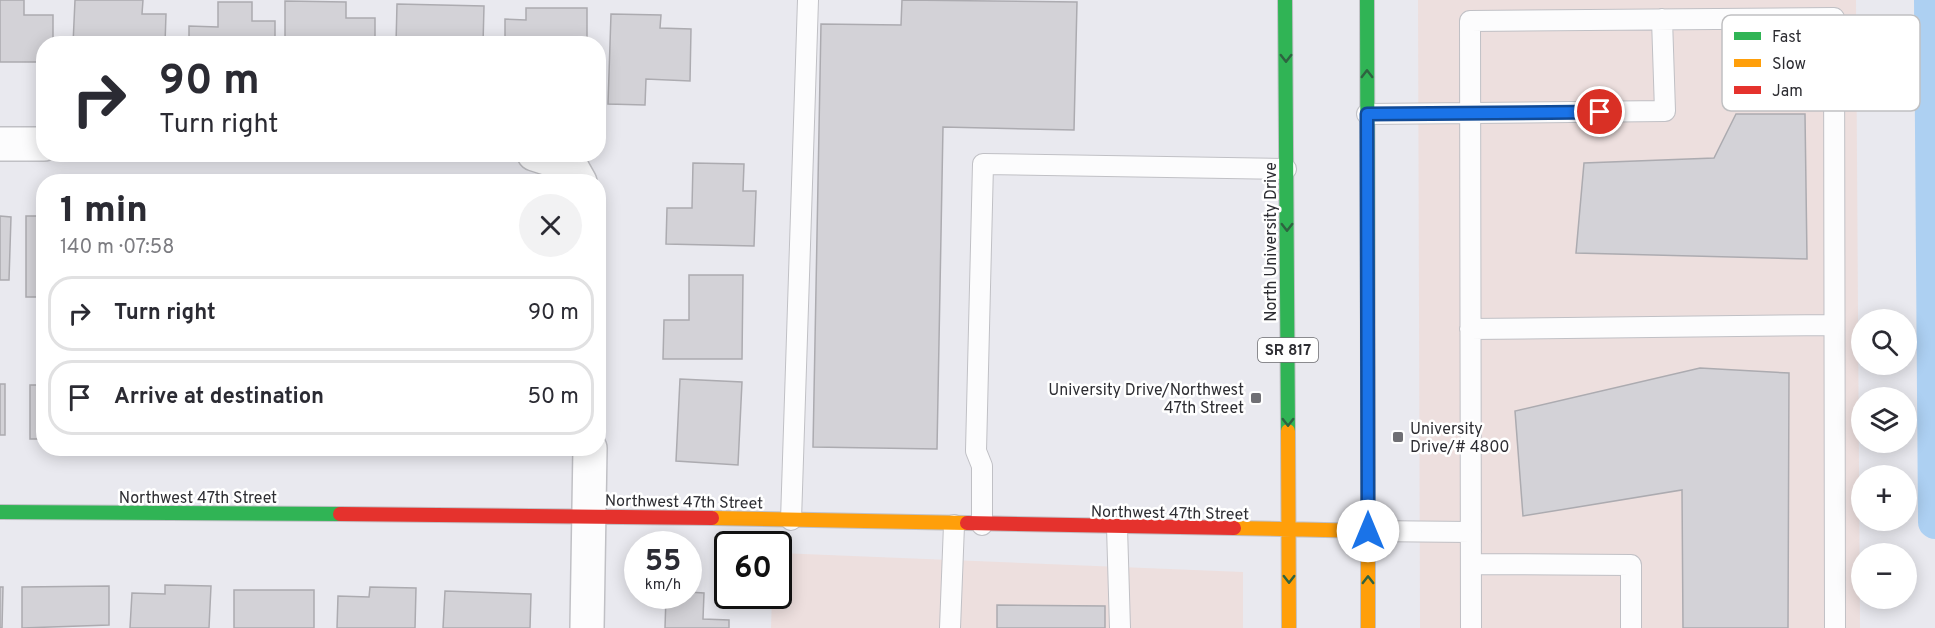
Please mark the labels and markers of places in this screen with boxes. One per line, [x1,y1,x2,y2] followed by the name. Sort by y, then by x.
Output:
[1574,86,1625,137] pin
[1048,381,1244,419] place label: University Drive/Northwest 47th Street
[1249,391,1263,405] marker: University Drive/Northwest 47th Street
[1410,420,1510,458] place label: University Drive/# 4800
[1391,430,1405,444] marker: University Drive/# 4800

